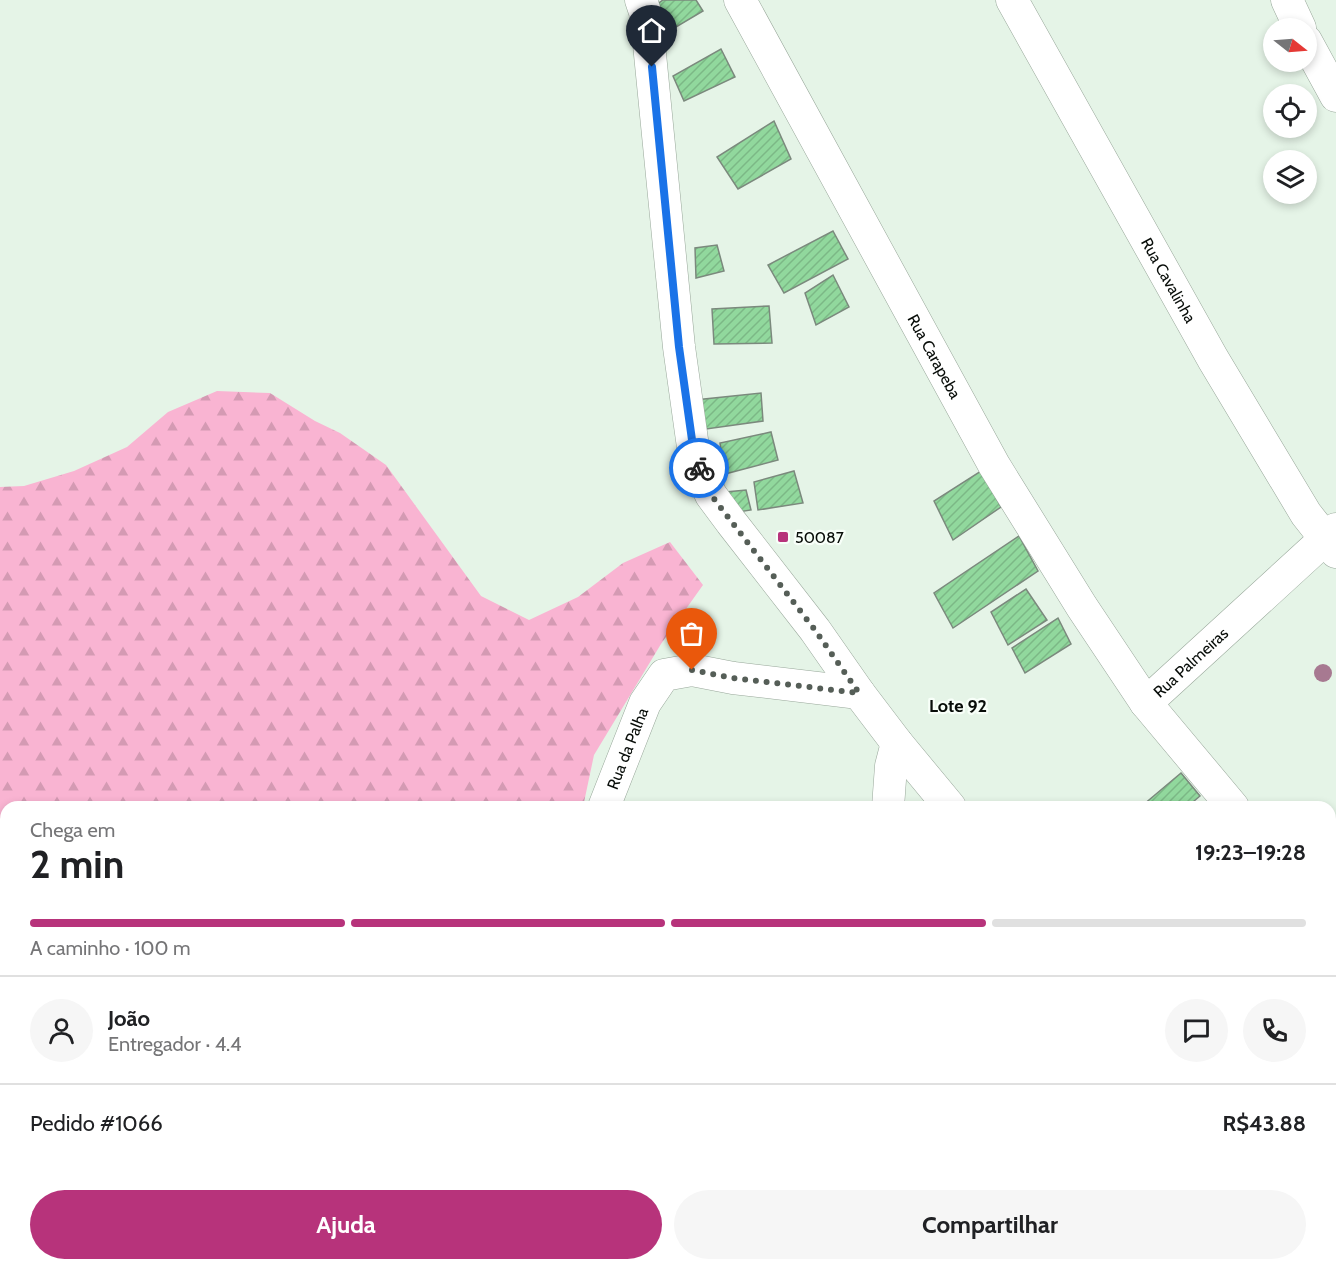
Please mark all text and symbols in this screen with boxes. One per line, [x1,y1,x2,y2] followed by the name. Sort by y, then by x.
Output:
[626,5,677,67] pin
[635,14,668,47] icon: home
[1263,18,1317,72] north arrow
[1263,18,1317,204] map controls
[1263,84,1317,138] button: locate
[1263,150,1317,204] button: layers
[1137,235,1200,326] street label: Rua Cavalinha
[904,311,965,402] street label: Rua Carapeba
[669,438,729,498] courier
[683,452,716,485] icon: bike
[795,528,844,547] place label: 50087
[776,530,790,544] marker: 50087
[666,608,717,670] pin
[675,617,708,650] icon: bag
[1150,623,1232,701] street label: Rua Palmeiras
[929,695,987,717] district label: Lote 92
[603,705,652,792] street label: Rua da Palha
[30,818,115,842] text: Chega em
[1195,839,1306,866] text: 19:23–19:28
[30,840,124,888] text: 2 min
[30,936,191,960] text: A caminho · 100 m
[30,999,93,1062] button: person
[1165,999,1228,1062] button: chat
[1243,999,1306,1062] button: phone
[108,1005,150,1032] text: João
[108,1032,242,1056] text: Entregador · 4.4
[30,1110,163,1137] text: Pedido #1066
[1222,1110,1306,1137] text: R$43.88
[30,1190,662,1259] button: Ajuda
[674,1190,1306,1259] button: Compartilhar

